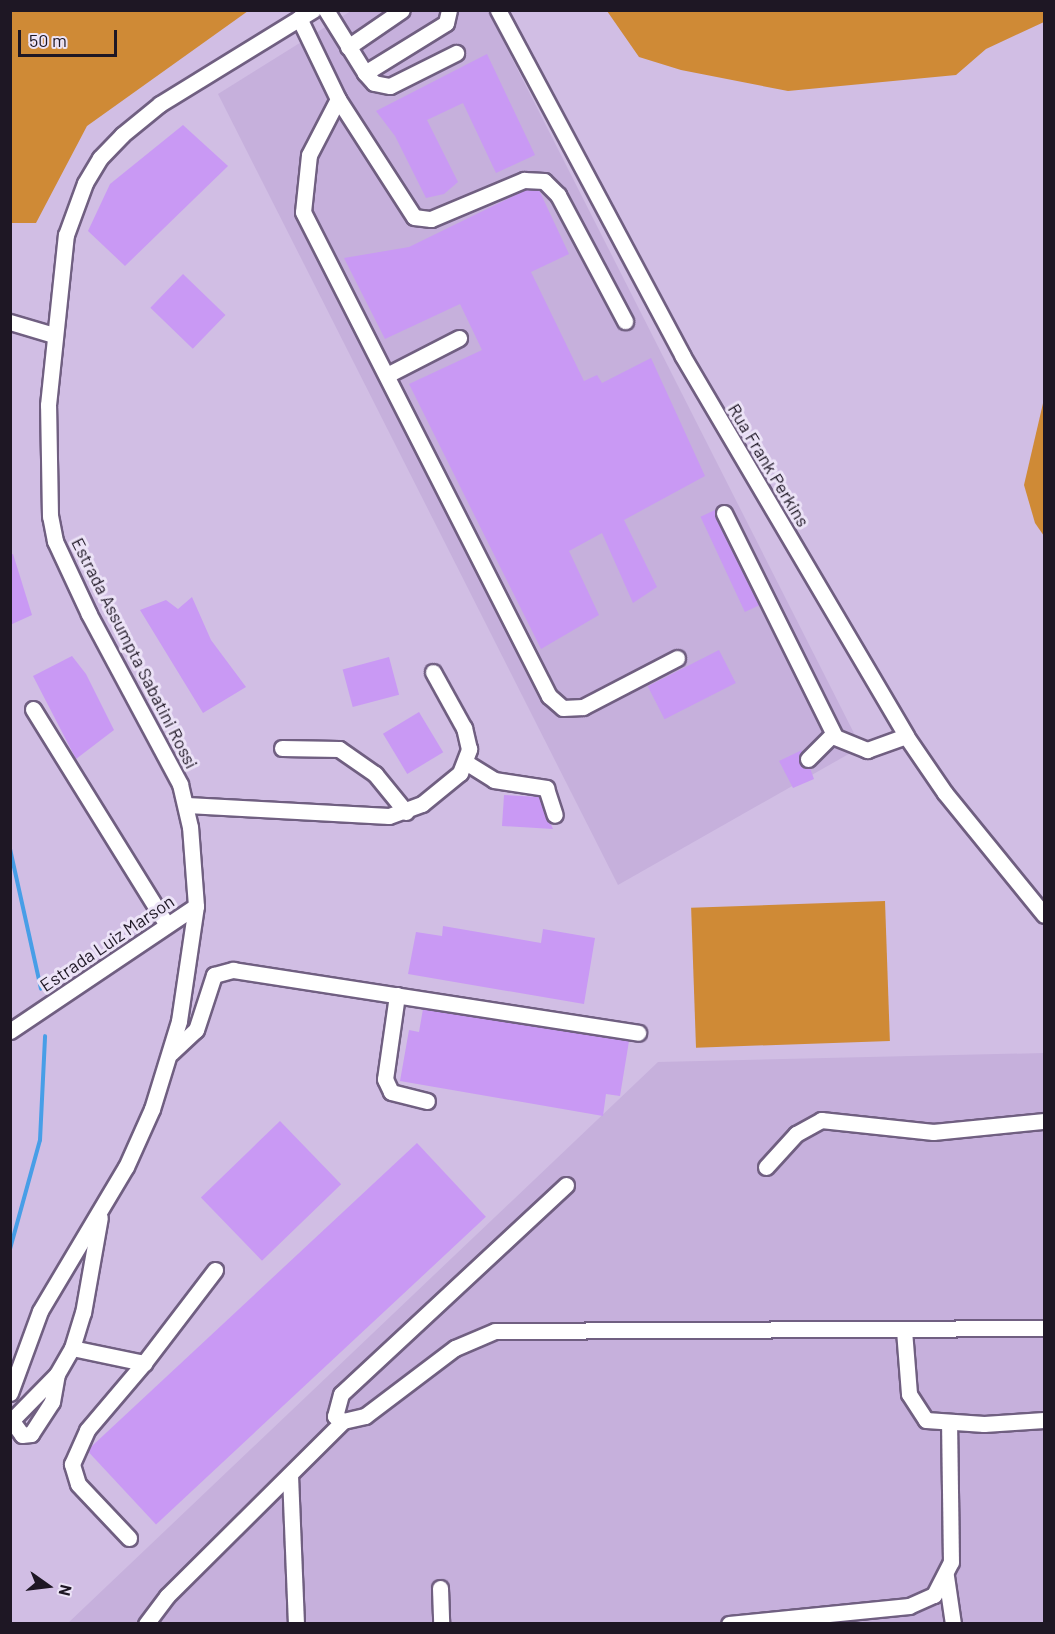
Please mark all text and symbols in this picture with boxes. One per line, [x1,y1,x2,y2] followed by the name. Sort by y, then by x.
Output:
[21,18,120,56] scale bar
[29,29,67,51] text: 50 m
[724,399,814,531] street label: Rua Frank Perkins
[67,534,203,772] street label: Estrada Assumpta Sabatini Rossi
[36,890,178,996] street label: Estrada Luiz Marson
[18,1556,78,1616] north arrow
[55,1583,76,1598] text: N

